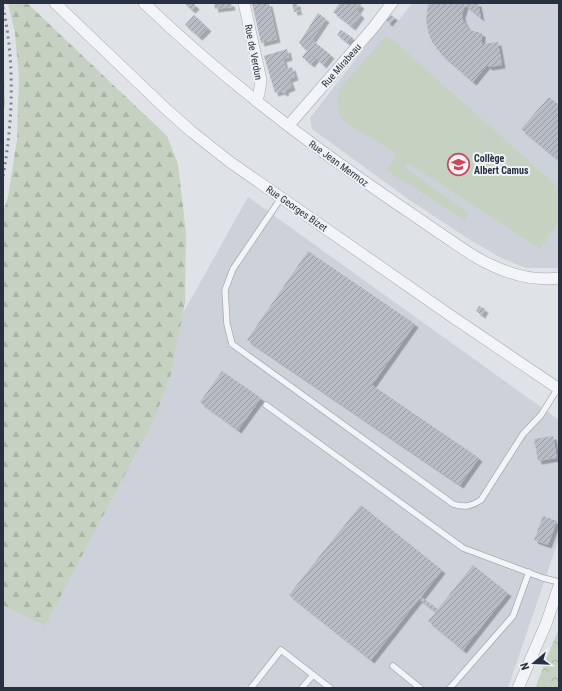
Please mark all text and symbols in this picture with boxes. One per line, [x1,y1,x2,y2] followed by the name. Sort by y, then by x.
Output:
[243,23,264,81] street label: Rue de Verdun
[320,41,363,89] street label: Rue Mirabeau
[307,138,371,189] street label: Rue Jean Mermoz
[446,151,472,177] school or university icon: Collège Albert Camus
[474,153,529,176] place label: Collège Albert Camus
[264,183,329,234] street label: Rue Georges Bizet
[514,643,554,683] north arrow
[518,661,532,671] text: N

